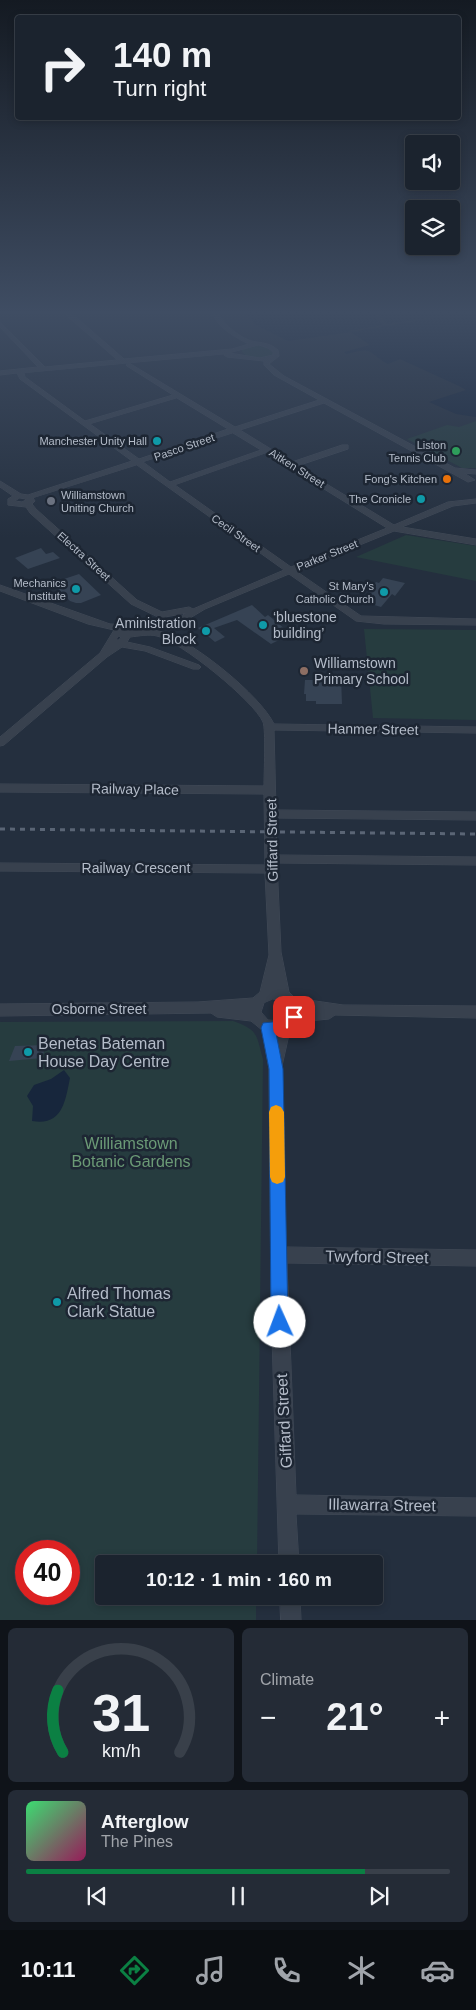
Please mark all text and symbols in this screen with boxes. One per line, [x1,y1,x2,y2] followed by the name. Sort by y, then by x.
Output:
[30,35,95,100] icon: right
[113,35,212,74] text: 140 m
[113,76,206,101] text: Turn right
[405,135,460,255] map controls
[405,135,460,190] button: sound
[405,200,460,255] button: layers
[152,431,216,463] street label: Pasco Street
[39,435,147,447] place label: Manchester Unity Hall
[151,435,163,447] marker: Manchester Unity Hall
[389,439,446,464] place label: Liston Tennis Club
[450,445,462,457] marker: Liston Tennis Club
[267,446,327,490] street label: Aitken Street
[365,473,437,485] place label: Fong's Kitchen
[441,473,453,485] marker: Fong's Kitchen
[61,489,134,514] place label: Williamstown Uniting Church
[349,493,411,505] place label: The Cronicle
[415,493,427,505] marker: The Cronicle
[45,495,57,507] marker: Williamstown Uniting Church
[209,512,263,554] street label: Cecil Street
[55,529,113,583] street label: Electra Street
[295,537,359,573] street label: Parker Street
[13,577,66,602] place label: Mechanics Institute
[296,580,374,605] place label: St Mary's Catholic Church
[70,583,82,595] marker: Mechanics Institute
[378,586,390,598] marker: St Mary's Catholic Church
[273,609,337,641] place label: ‘bluestone building’
[115,615,197,647] place label: Aministration Block
[257,619,269,631] marker: ‘bluestone building’
[200,625,212,637] marker: Aministration Block
[314,655,409,687] place label: Williamstown Primary School
[298,665,310,677] marker: Williamstown Primary School
[327,720,419,738] street label: Hanmer Street
[91,780,179,798] street label: Railway Place
[263,798,281,882] street label: Giffard Street
[82,860,191,876] street label: Railway Crescent
[273,996,315,1038] pin
[52,1001,147,1017] street label: Osborne Street
[280,1003,308,1031] icon: arrive
[38,1035,170,1070] place label: Benetas Bateman House Day Centre
[22,1046,34,1058] marker: Benetas Bateman House Day Centre
[71,1135,191,1170] park label: Williamstown Botanic Gardens
[325,1248,429,1266] street label: Twyford Street
[67,1285,171,1320] place label: Alfred Thomas Clark Statue
[253,1295,305,1347] position arrow
[51,1296,63,1308] marker: Alfred Thomas Clark Statue
[273,1373,295,1469] street label: Giffard Street
[328,1496,436,1514] street label: Illawarra Street
[15,1540,80,1605] speed limit sign: 40
[146,1569,332,1590] text: 10:12 · 1 min · 160 m
[260,1671,314,1688] text: Climate
[92,1684,150,1742] text: 31
[326,1696,384,1738] text: 21°
[260,1702,276,1733] text: −
[434,1702,450,1733] text: +
[102,1741,140,1761] text: km/h
[101,1811,189,1832] text: Afterglow
[101,1833,173,1850] text: The Pines
[83,1882,111,1910] icon: previous
[224,1882,252,1910] icon: pause
[365,1882,393,1910] icon: next
[117,1953,152,1988] icon: directions
[193,1953,228,1988] icon: music
[269,1953,304,1988] icon: phone
[344,1953,379,1988] icon: climate
[420,1953,455,1988] icon: car
[20,1957,76,1982] text: 10:11

